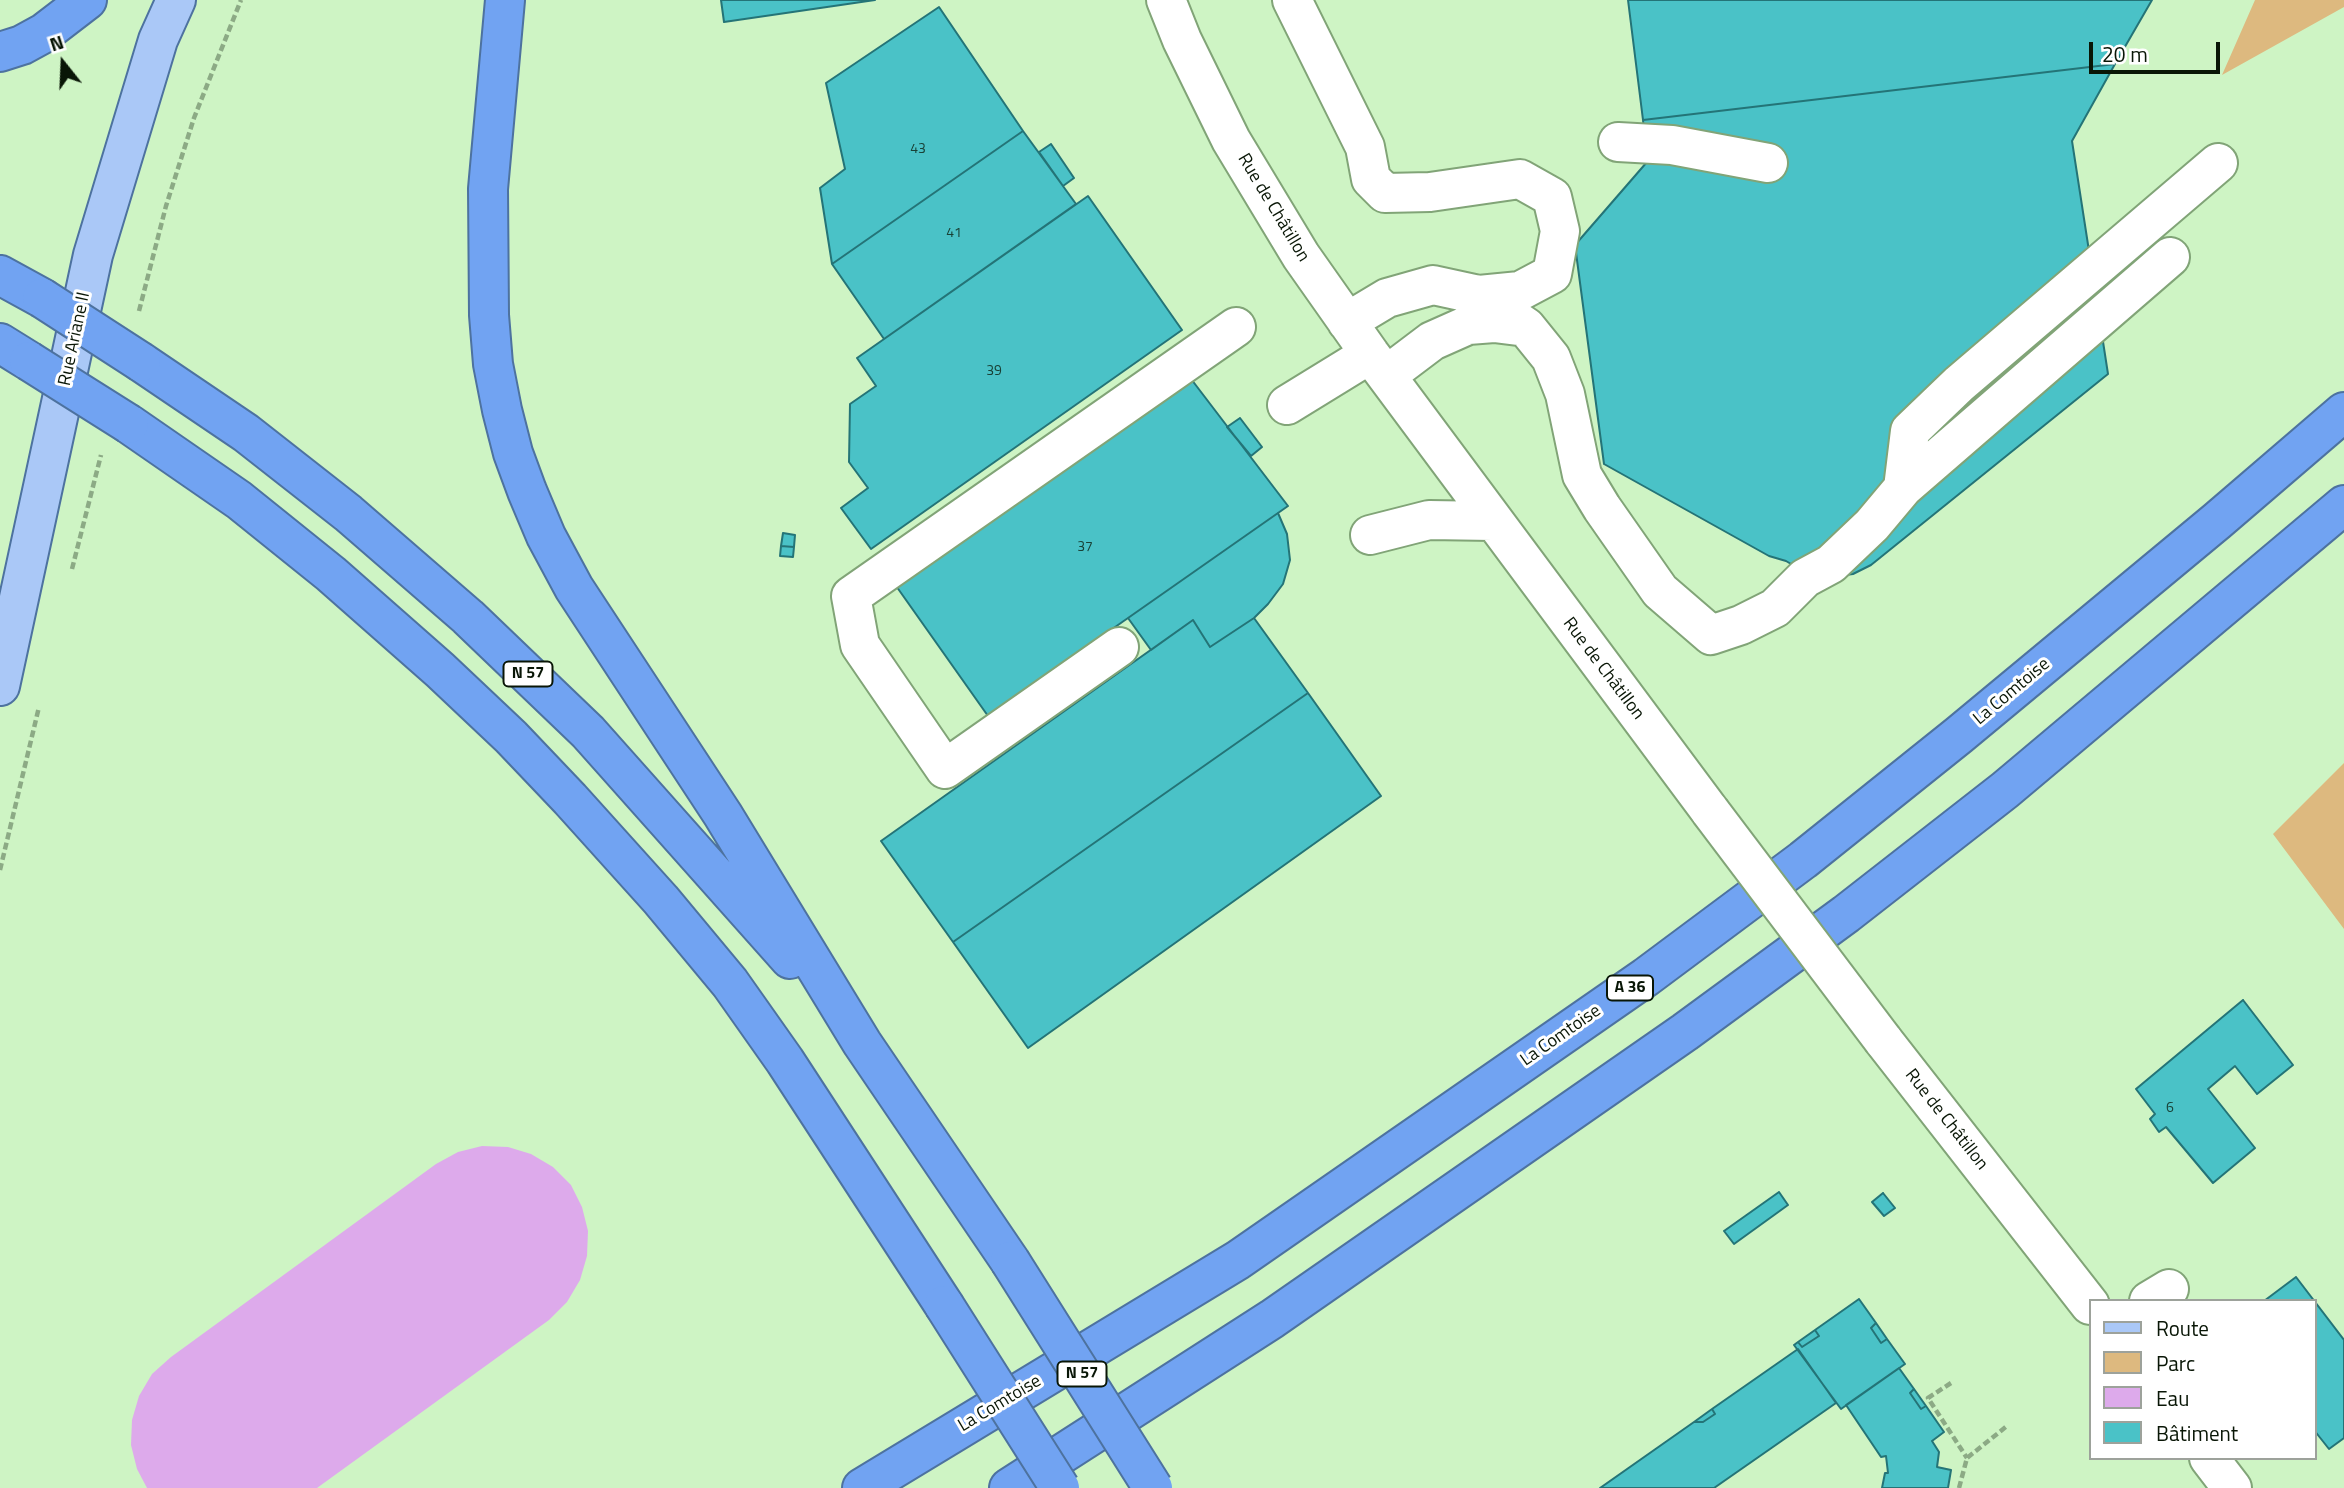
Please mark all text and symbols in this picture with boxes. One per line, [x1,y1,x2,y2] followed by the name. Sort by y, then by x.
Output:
[46,27,67,58] text: N
[28,28,98,98] north arrow
[2092,28,2223,72] scale bar
[2102,38,2148,70] text: 20 m
[910,142,926,158] house number: 43
[1232,150,1314,266] street label: Rue de Châtillon
[946,226,962,242] house number: 41
[55,290,95,388] street label: Rue Ariane II
[986,364,1002,380] house number: 39
[1077,540,1093,556] house number: 37
[1558,614,1648,724] street label: Rue de Châtillon
[1969,654,2055,730] street label: La Comtoise
[504,662,552,687] road number: N 57
[1607,976,1653,1000] road number: A 36
[1517,1001,1605,1071] street label: La Comtoise
[1900,1065,1992,1175] street label: Rue de Châtillon
[2166,1101,2174,1117] house number: 6
[2088,1299,2316,1460] legend
[2156,1312,2209,1344] text: Route
[2156,1347,2195,1379] text: Parc
[1058,1362,1106,1386] road number: N 57
[955,1371,1045,1437] street label: La Comtoise
[2156,1382,2189,1414] text: Eau
[2156,1417,2238,1449] text: Bâtiment

